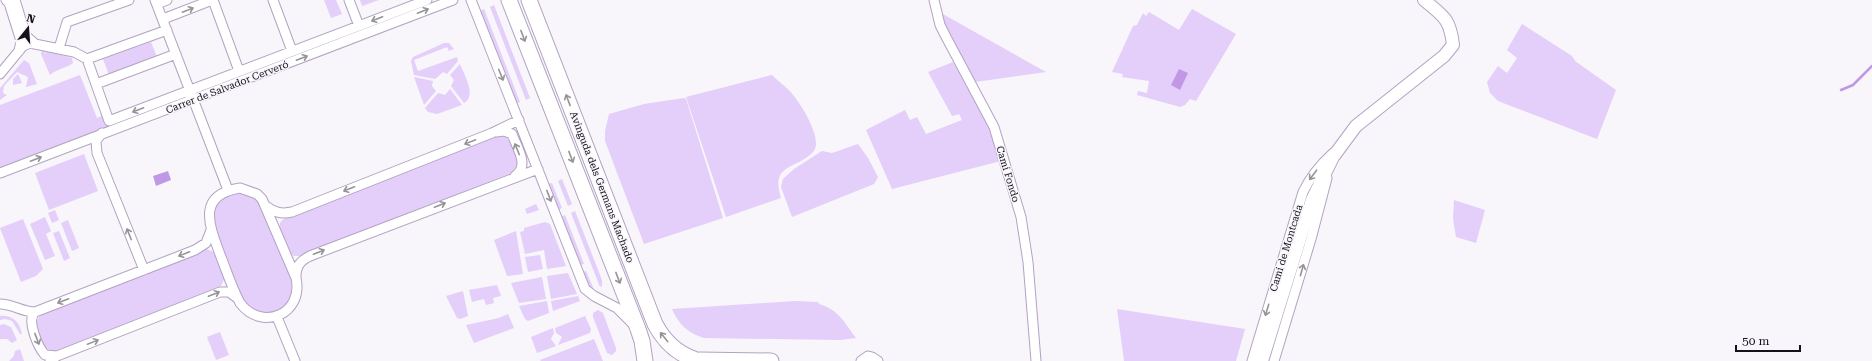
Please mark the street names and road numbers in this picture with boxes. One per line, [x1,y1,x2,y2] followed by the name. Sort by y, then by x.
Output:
[164,58,290,116] street label: Carrer de Salvador Cerveró
[568,110,636,264] street label: Avinguda dels Germans Machado
[994,145,1022,203] street label: Camí Fondo
[1268,203,1305,293] street label: Camí de Montcada

